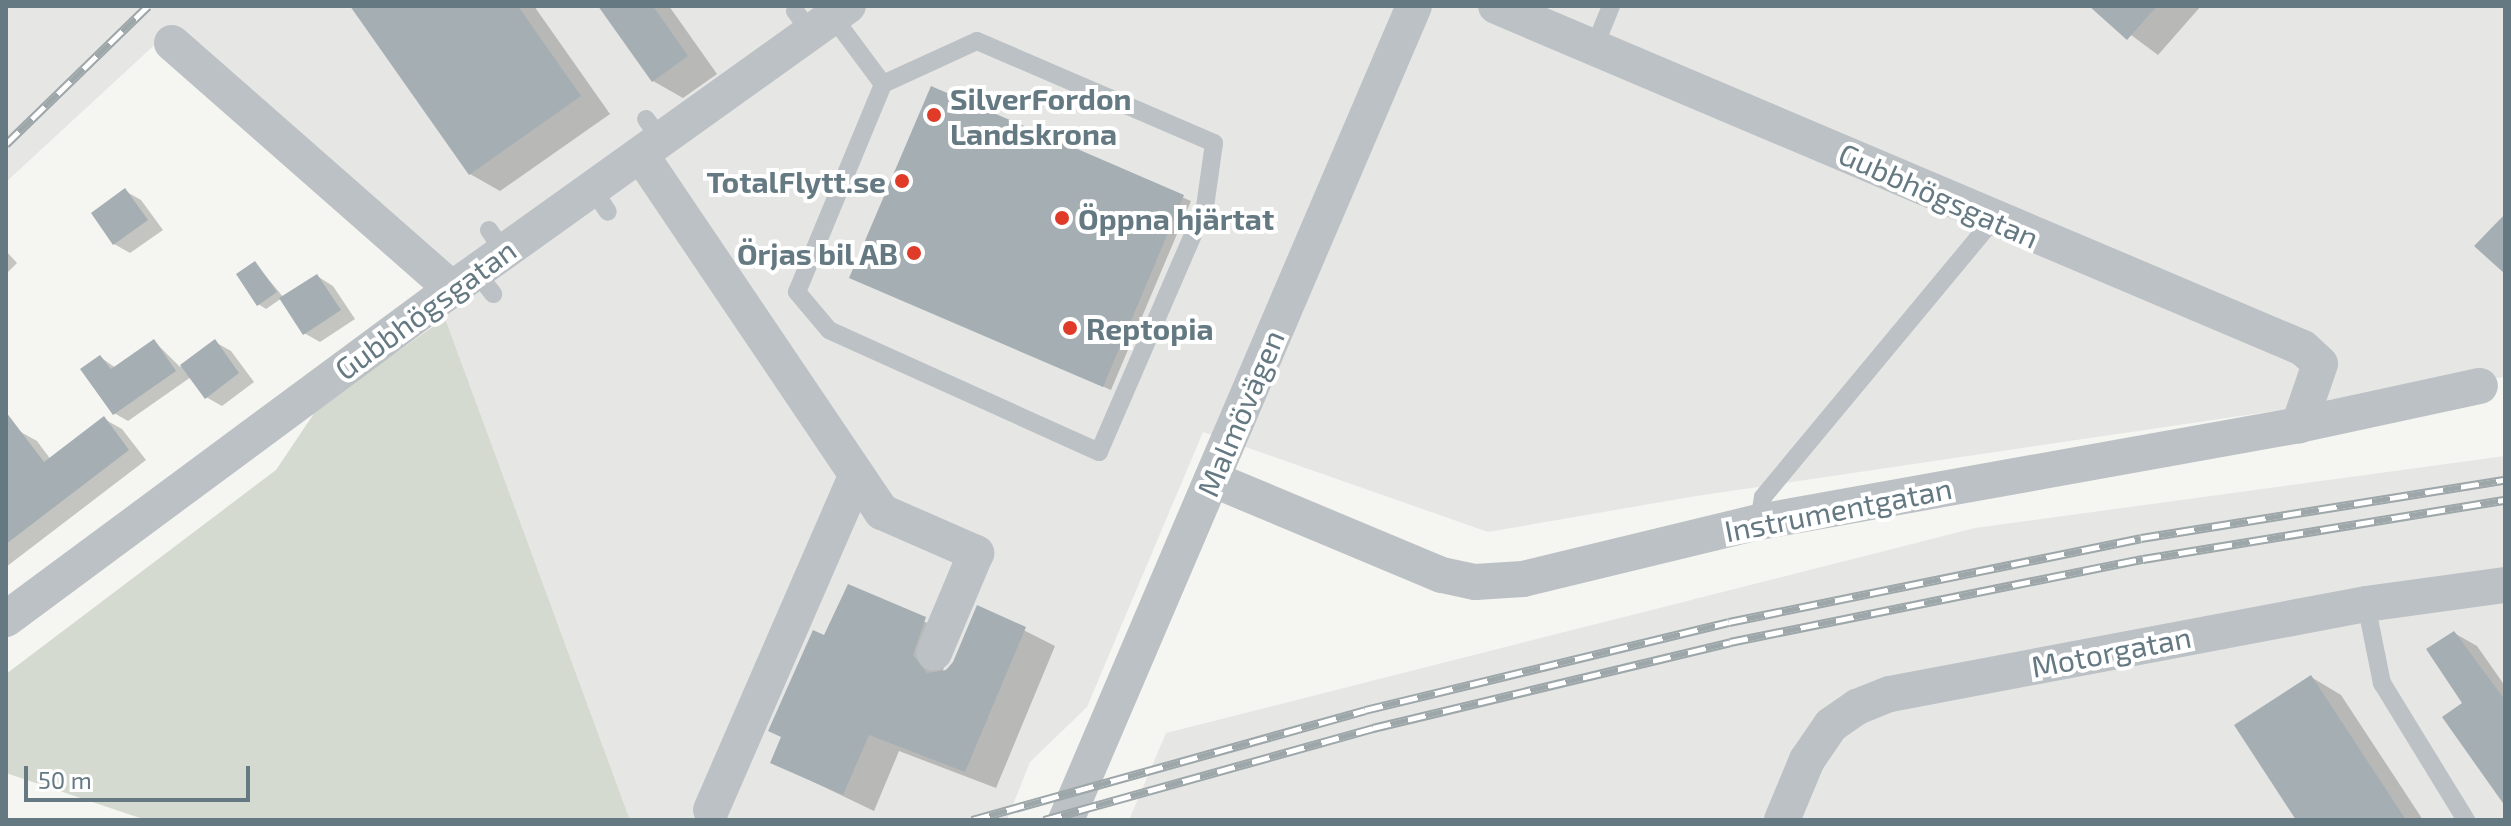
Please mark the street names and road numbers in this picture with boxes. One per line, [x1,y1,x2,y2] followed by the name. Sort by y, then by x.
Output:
[1833,135,2045,255] street label: Gubbhögsgatan
[327,231,523,387] street label: Gubbhögsgatan
[1189,324,1291,502] street label: Malmövägen
[1721,469,1955,549] street label: Instrumentgatan
[2028,618,2194,684] street label: Motorgatan

